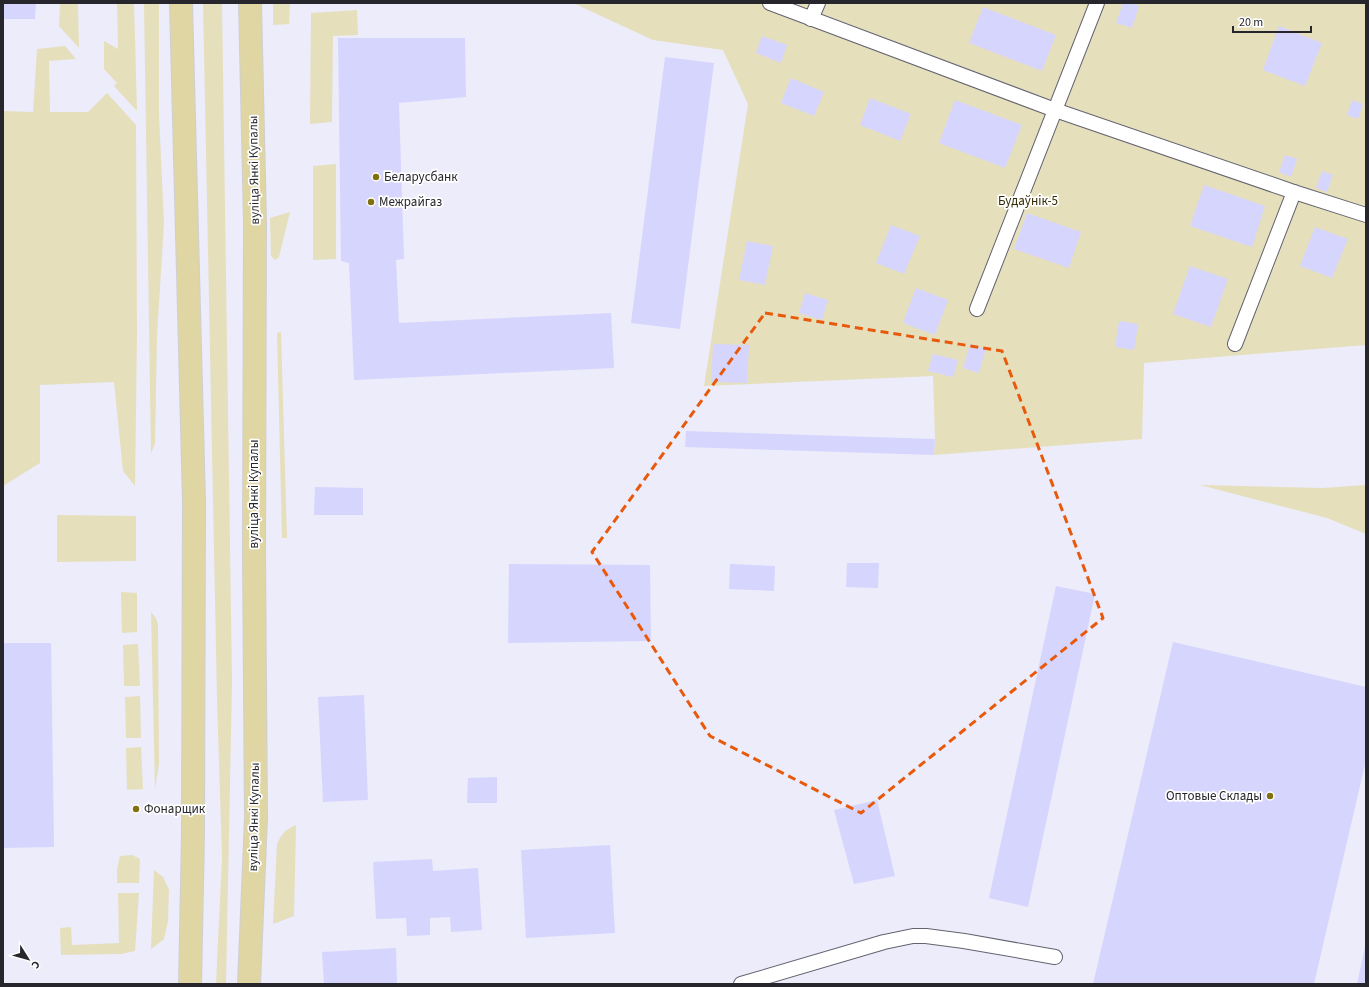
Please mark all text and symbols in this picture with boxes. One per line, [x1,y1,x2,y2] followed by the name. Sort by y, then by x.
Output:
[1233,8,1311,34] scale bar
[1239,14,1263,31] text: 20 m
[244,115,264,225] street label: вуліца Янкі Купалы
[384,168,458,186] place label: Беларусбанк
[371,172,381,182] marker: Беларусбанк
[998,192,1058,210] park label: Будаўнік-5
[379,193,442,211] place label: Межрайгаз
[366,197,376,207] marker: Межрайгаз
[245,440,263,548] street label: вуліца Янкі Купалы
[244,762,264,872] street label: вуліца Янкі Купалы
[1166,787,1262,805] place label: Оптовые Склады
[1265,791,1275,801] marker: Оптовые Склады
[144,800,206,818] place label: Фонарщик
[131,804,141,814] marker: Фонарщик
[8,939,48,979] north arrow
[27,958,44,972] text: С

